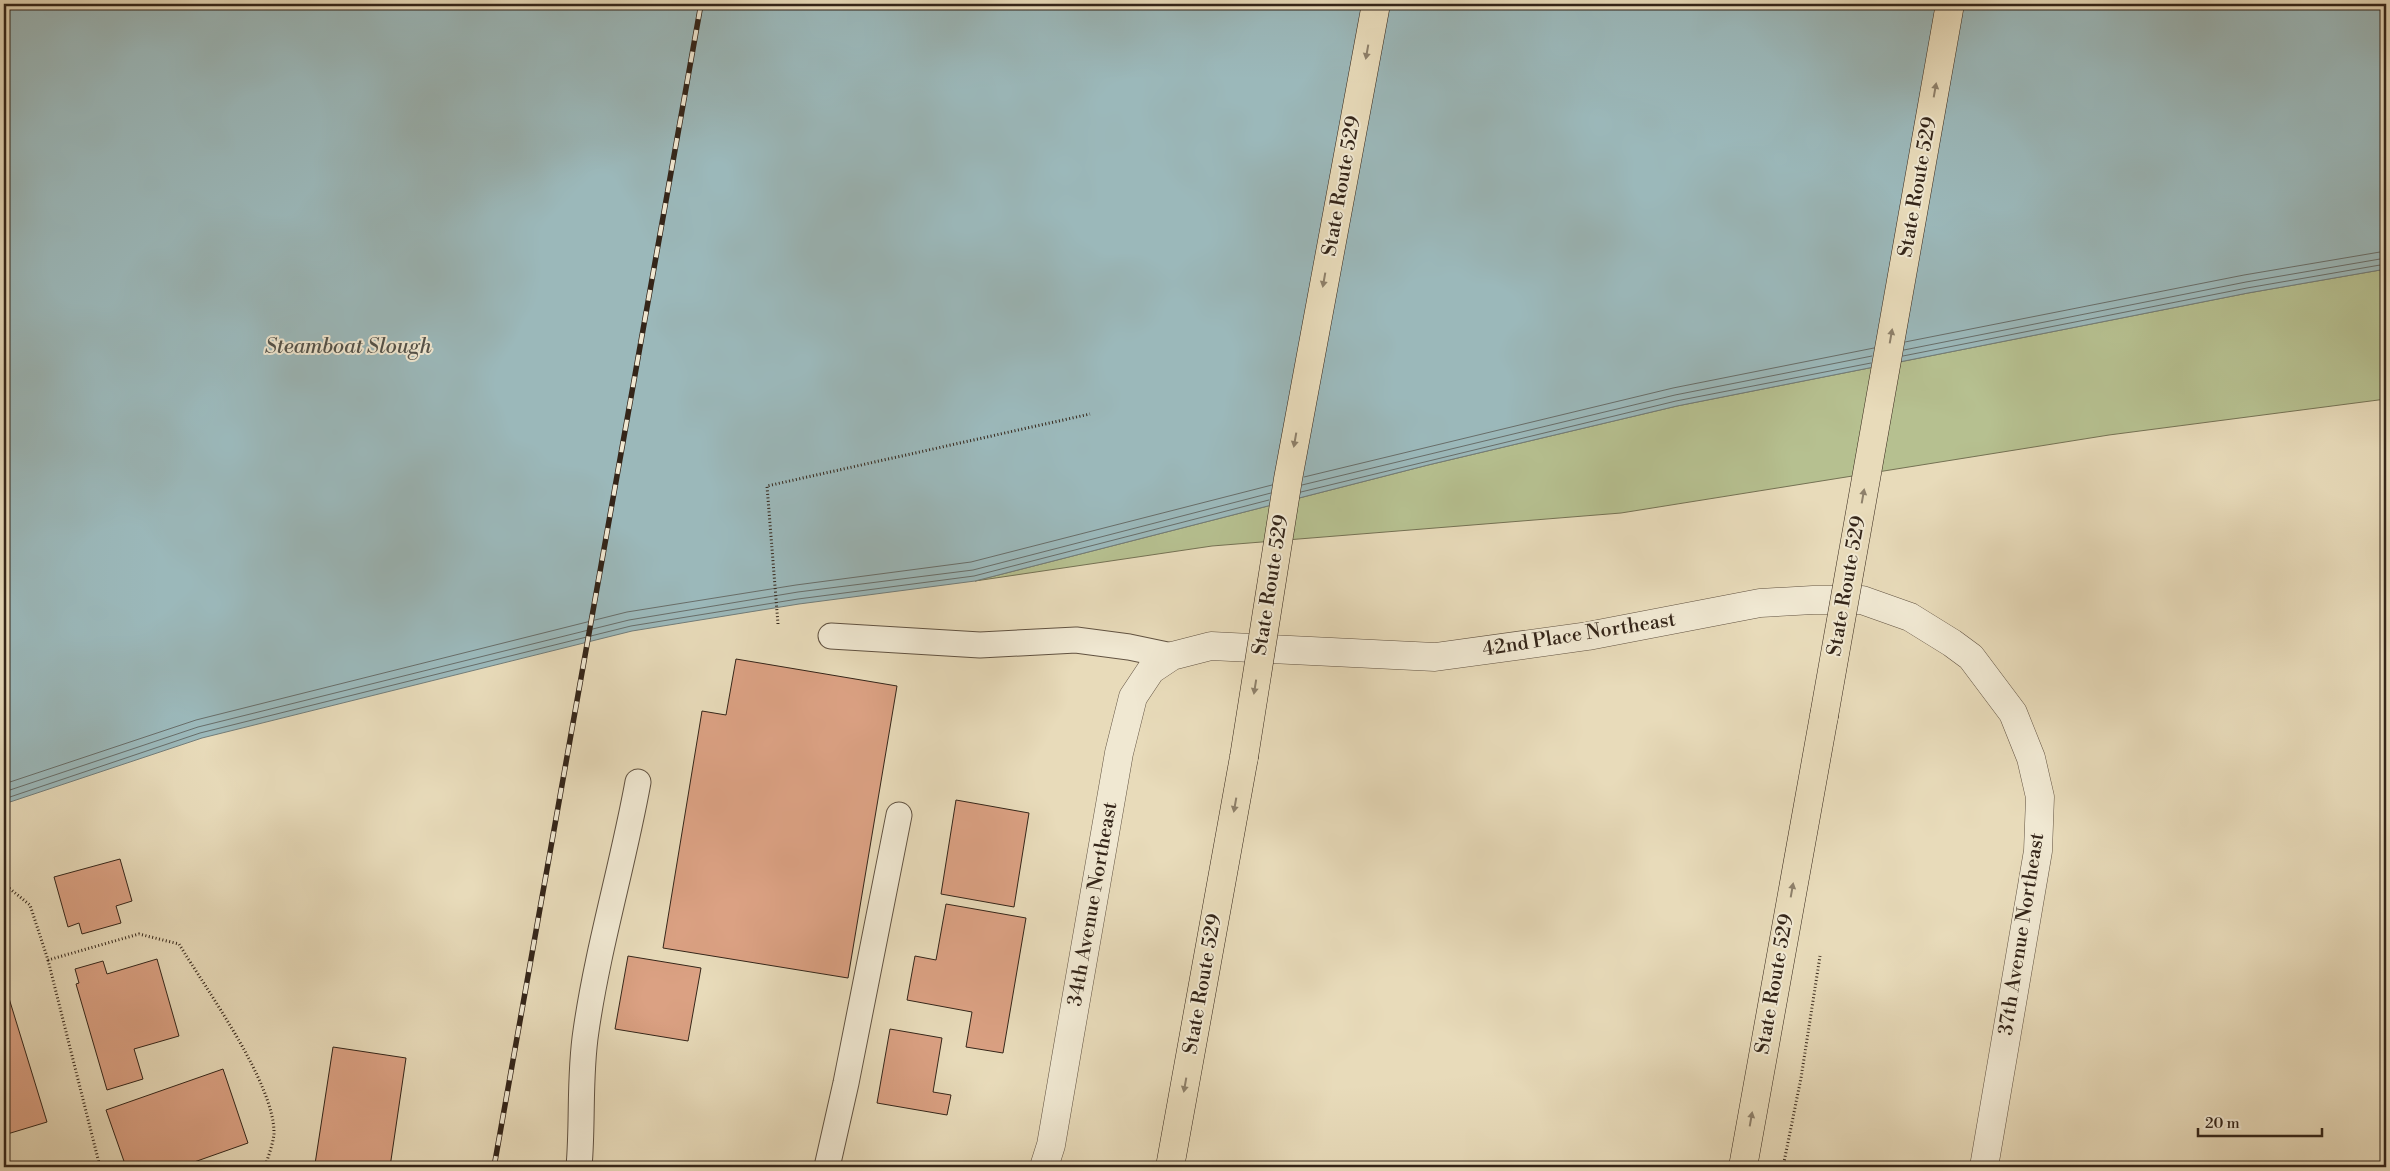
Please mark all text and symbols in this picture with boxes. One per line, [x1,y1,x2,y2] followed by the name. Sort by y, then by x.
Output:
[1362,44,1370,60] one-way arrow
[1932,81,1940,97] one-way arrow
[1317,114,1367,258] street label: State Route 529
[1893,115,1943,259] street label: State Route 529
[1320,273,1328,289] one-way arrow
[1888,327,1896,343] one-way arrow
[265,334,432,360] water label: Steamboat Slough
[1290,432,1298,448] one-way arrow
[1859,487,1867,503] one-way arrow
[1248,513,1294,657] street label: State Route 529
[1822,514,1872,658] street label: State Route 529
[1481,607,1677,663] street label: 42nd Place Northeast
[1251,679,1259,695] one-way arrow
[1231,797,1239,813] one-way arrow
[1063,800,1123,1008] street label: 34th Avenue Northeast
[1994,831,2050,1037] street label: 37th Avenue Northeast
[1789,882,1797,898] one-way arrow
[1178,912,1228,1056] street label: State Route 529
[1750,912,1800,1056] street label: State Route 529
[1181,1078,1189,1093] one-way arrow
[2198,1106,2321,1138] scale bar
[1748,1111,1756,1127] one-way arrow
[2205,1114,2240,1133] text: 20 m

